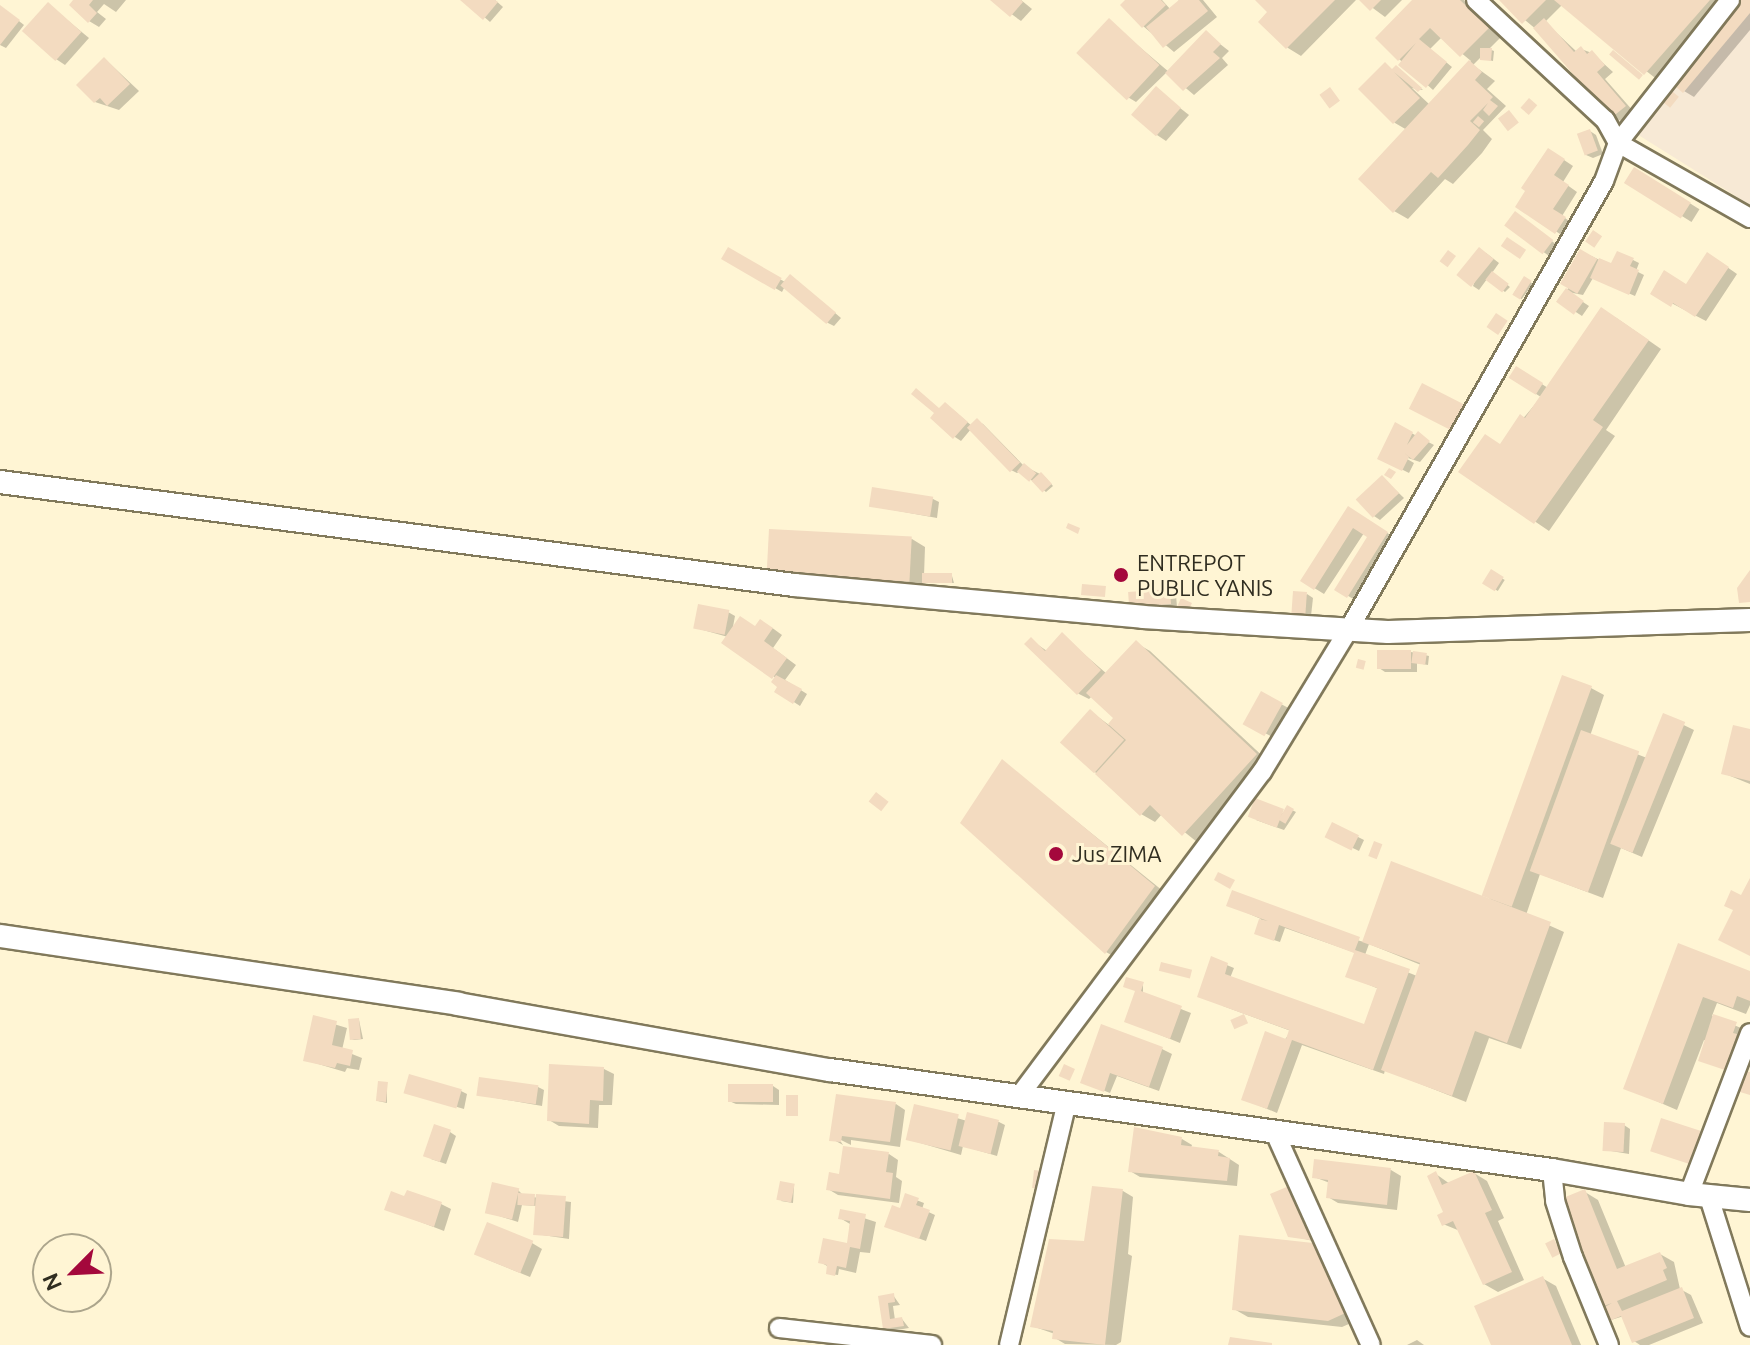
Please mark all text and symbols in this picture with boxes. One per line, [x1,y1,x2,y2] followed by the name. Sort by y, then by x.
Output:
[1137,549,1273,600] place label: ENTREPOT PUBLIC YANIS
[1112,566,1130,584] marker: ENTREPOT PUBLIC YANIS
[1072,841,1161,867] place label: Jus ZIMA
[1047,845,1065,863] marker: Jus ZIMA
[32,1233,112,1313] north arrow
[37,1270,66,1295] text: N

